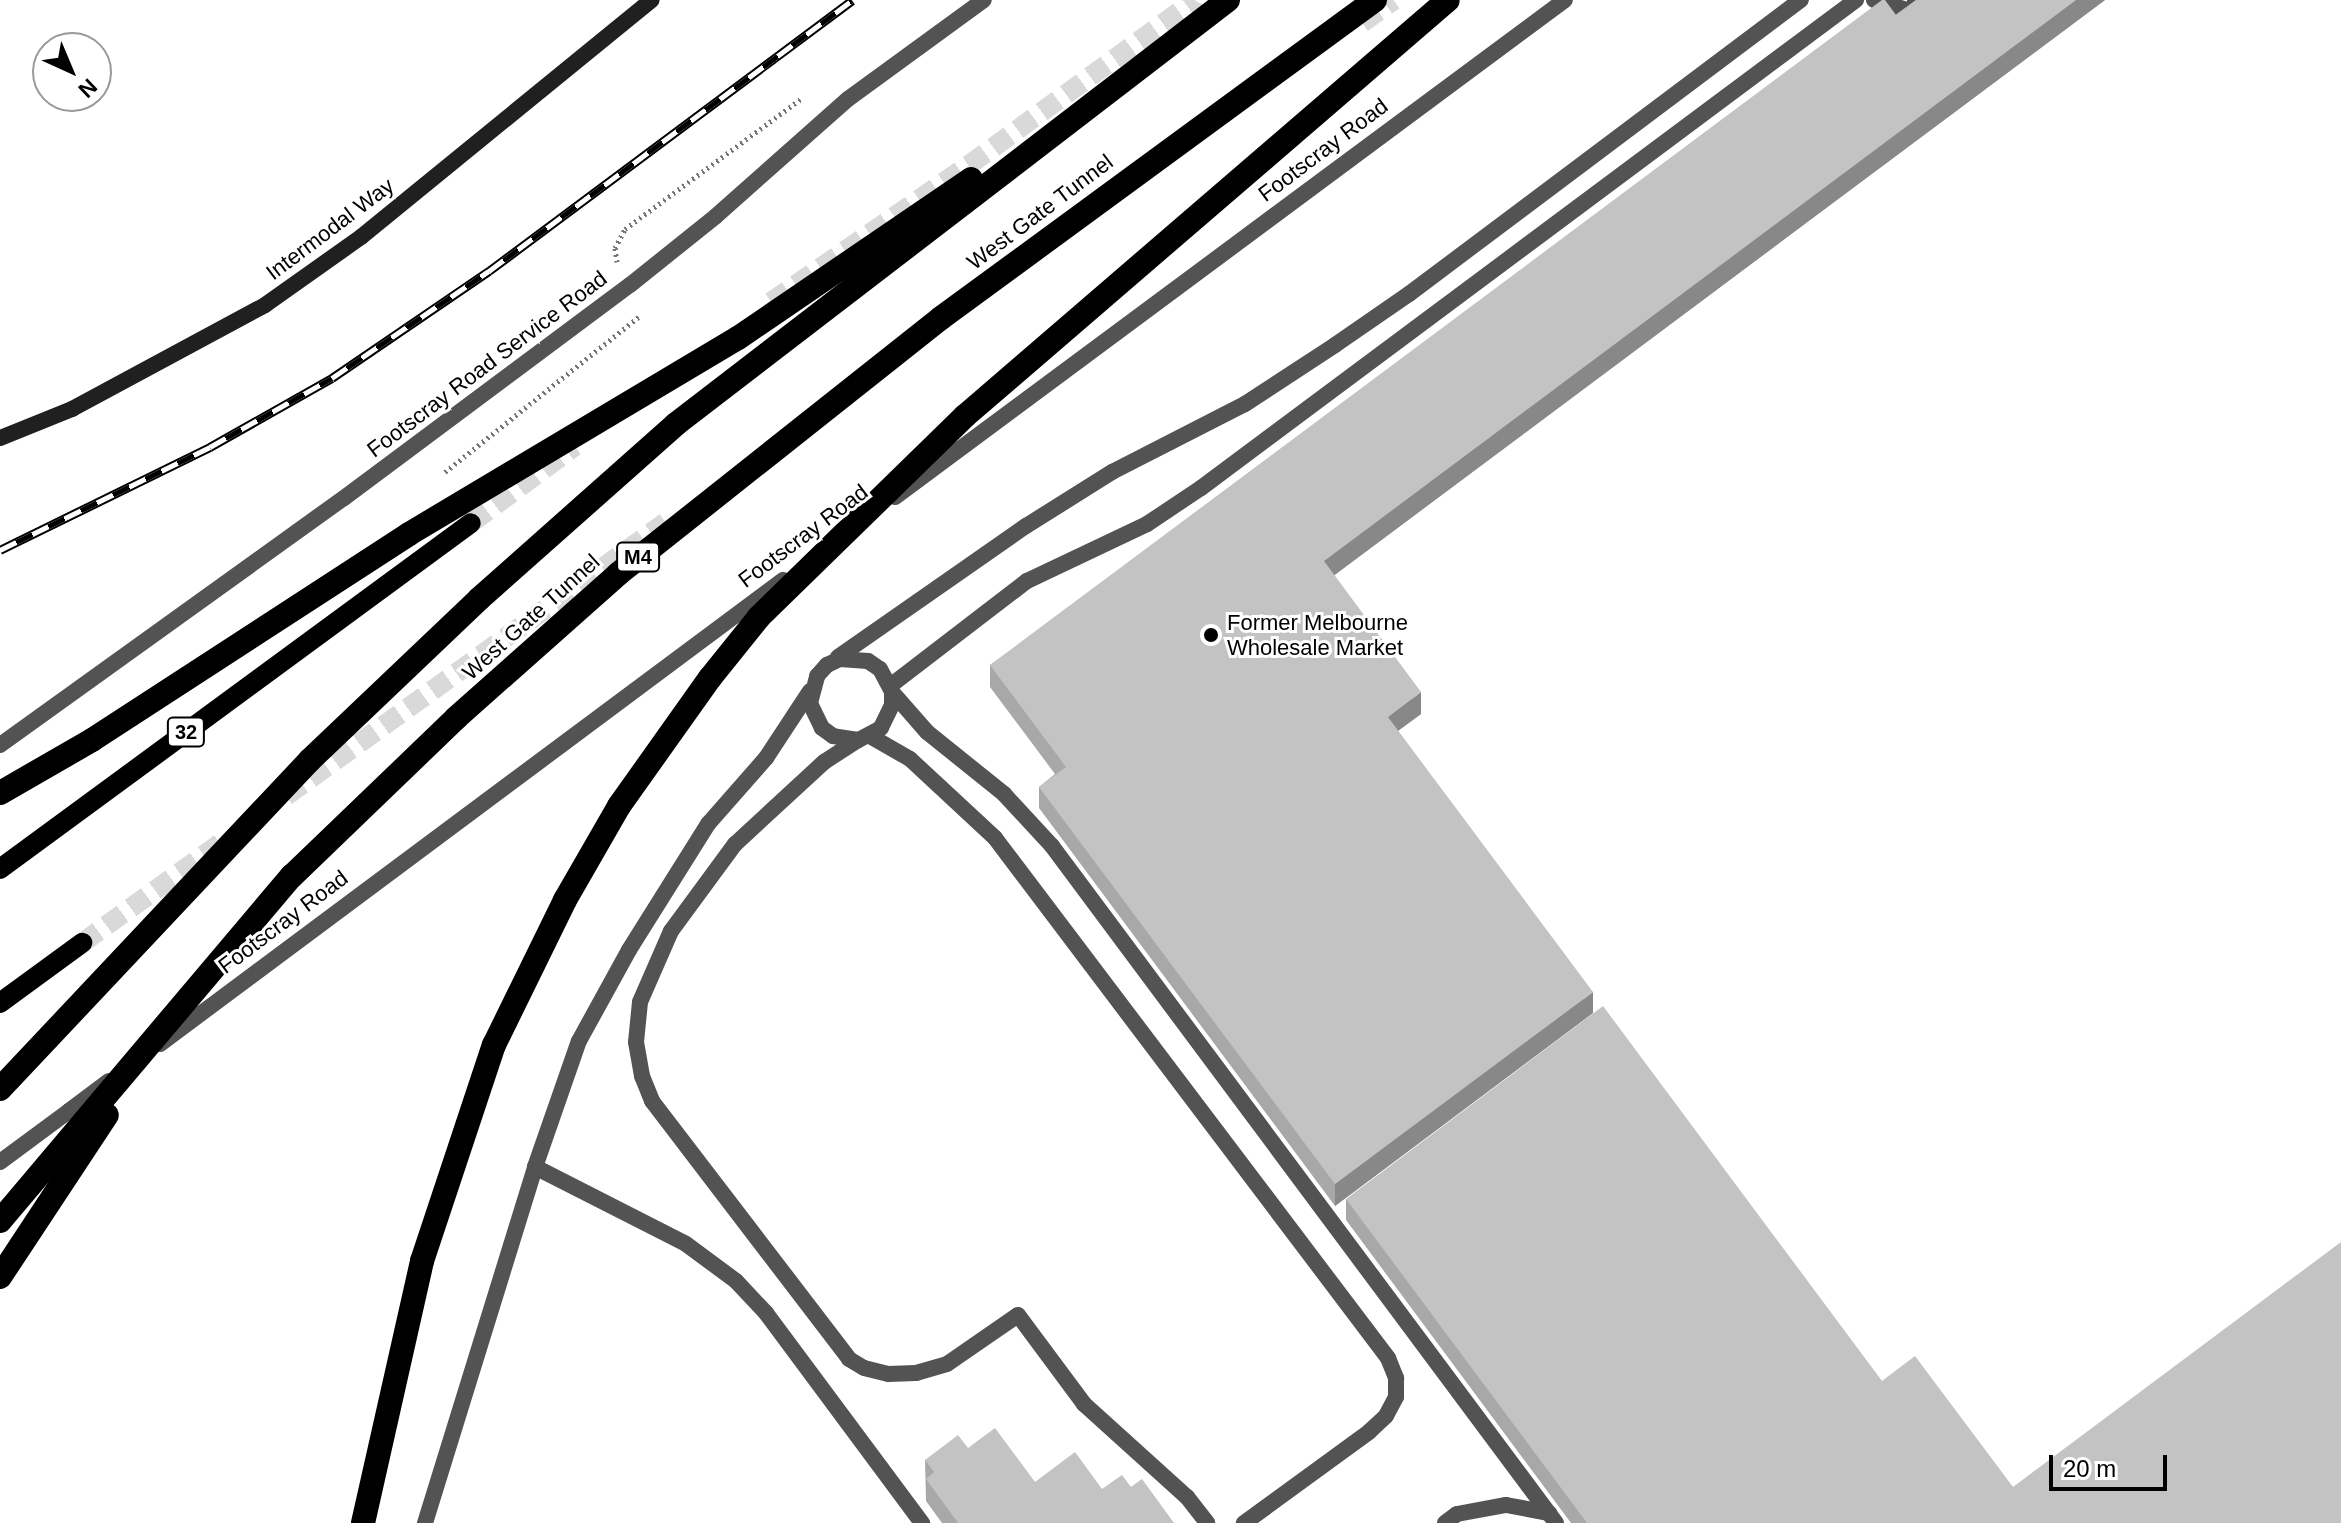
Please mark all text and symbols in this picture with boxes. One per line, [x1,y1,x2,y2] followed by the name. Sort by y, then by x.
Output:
[32,32,112,112] north arrow
[73,74,102,103] text: N
[1253,93,1393,207] street label: Footscray Road
[962,148,1118,276] street label: West Gate Tunnel
[261,172,399,286] street label: Intermodal Way
[362,265,612,463] street label: Footscray Road Service Road
[733,479,873,593] street label: Footscray Road
[616,541,660,573] road number: M4
[457,548,605,686] street label: West Gate Tunnel
[1227,609,1408,660] place label: Former Melbourne Wholesale Market
[1202,626,1220,644] marker: Former Melbourne Wholesale Market
[166,716,206,748] road number: 32
[213,865,353,979] street label: Footscray Road
[2053,1439,2171,1489] scale bar
[2063,1455,2116,1482] text: 20 m

